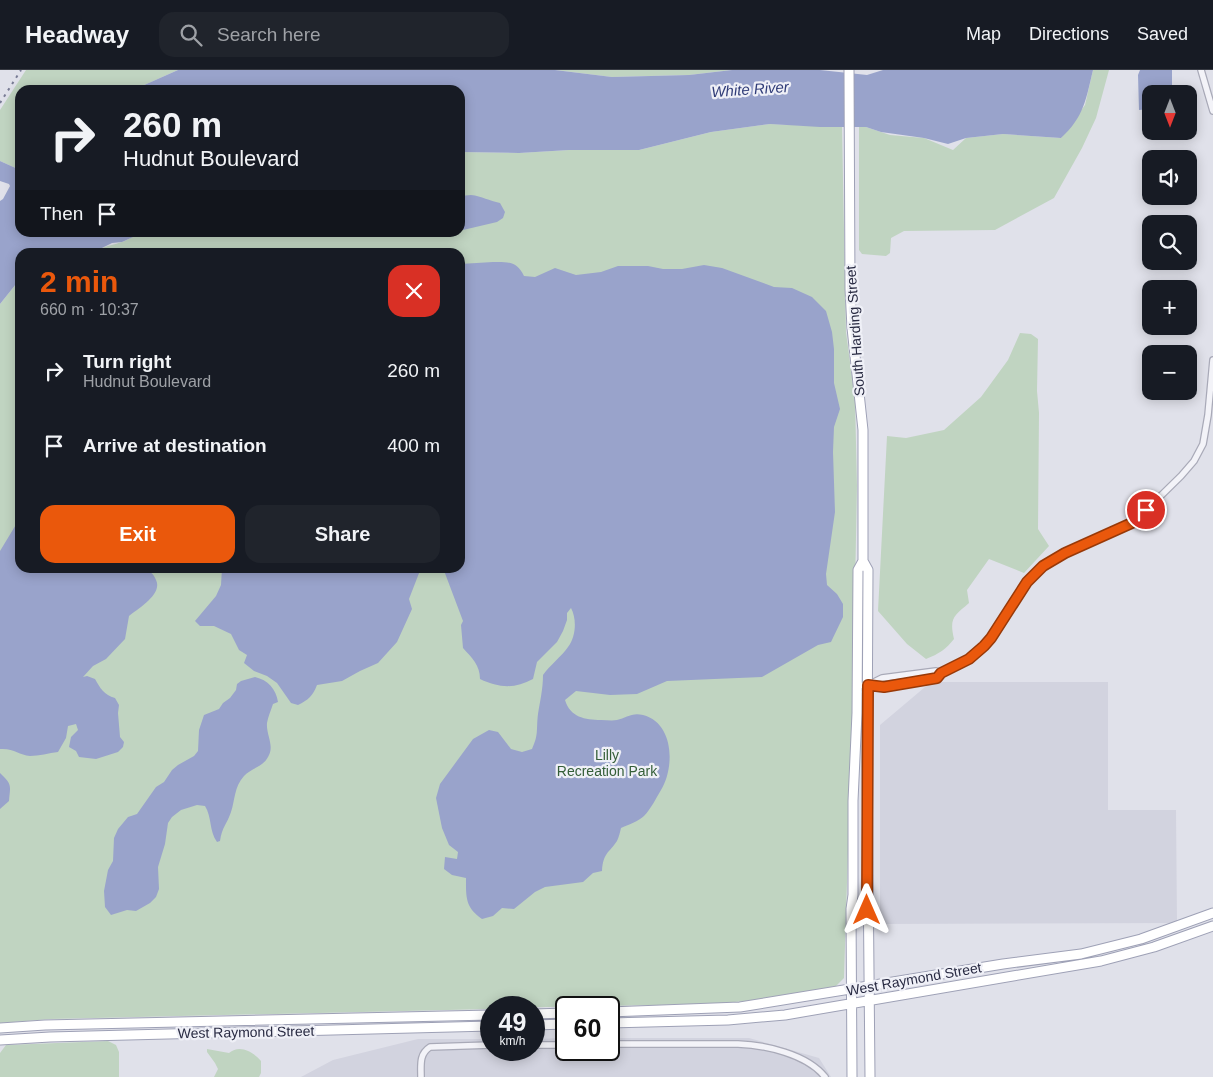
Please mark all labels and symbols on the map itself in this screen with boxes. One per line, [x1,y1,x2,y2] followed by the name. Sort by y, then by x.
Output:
[711,78,790,100] water label: White River
[1142,85,1198,140] north arrow
[842,265,868,397] street label: South Harding Street
[1125,489,1167,531] pin
[557,747,658,779] park label: Lilly Recreation Park
[840,883,892,935] position arrow
[845,959,983,999] street label: West Raymond Street
[555,996,620,1061] speed limit sign: 60
[178,1023,315,1041] street label: West Raymond Street

